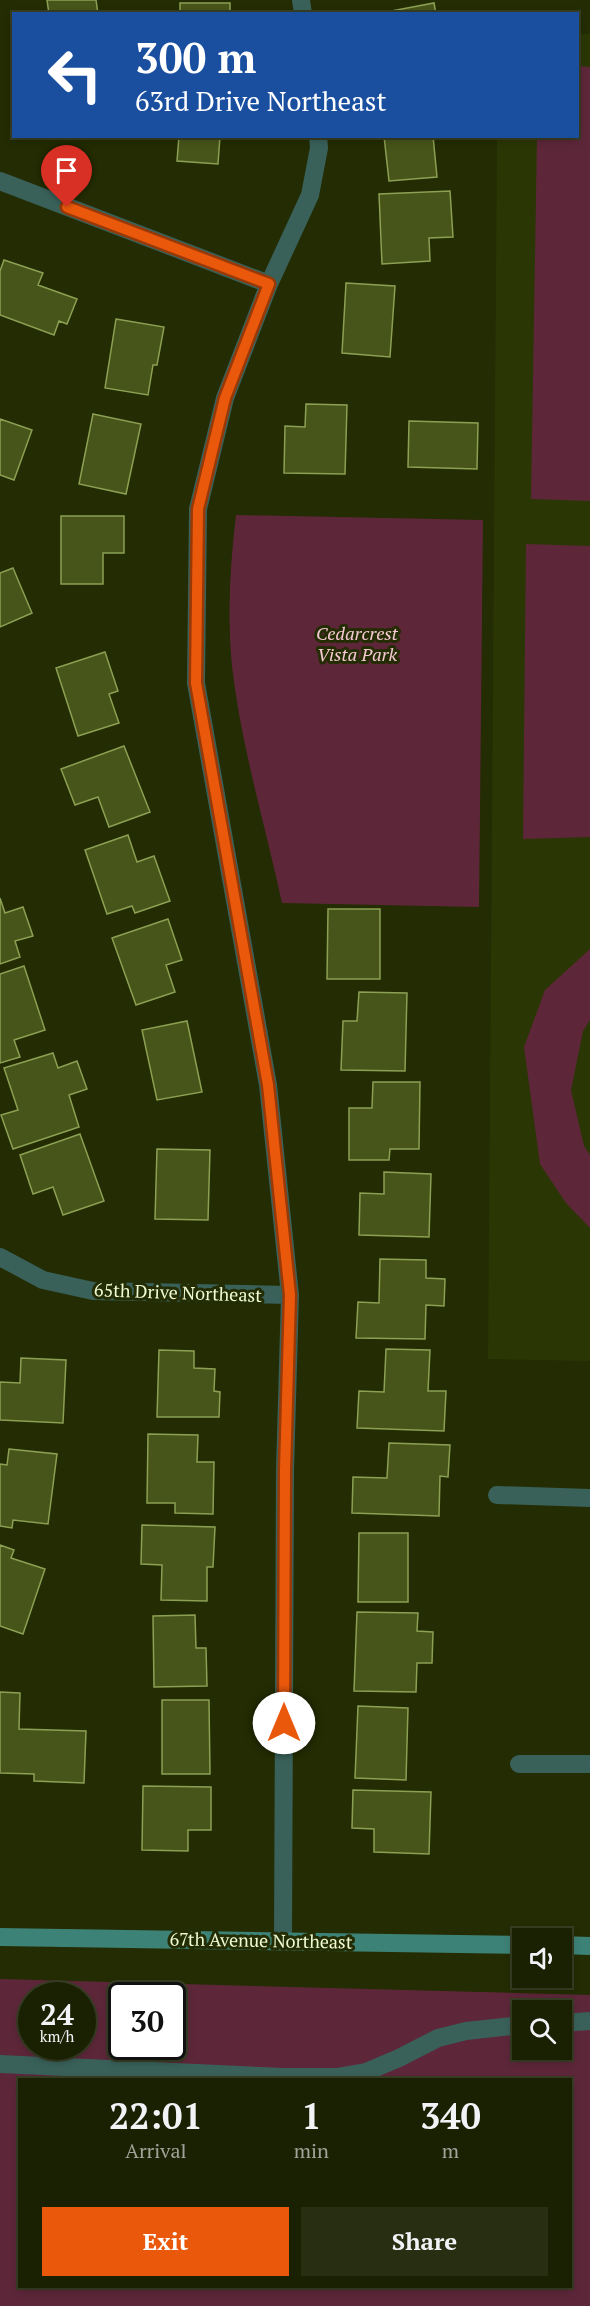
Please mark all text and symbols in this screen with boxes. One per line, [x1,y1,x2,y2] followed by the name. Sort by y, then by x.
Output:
[135,29,256,85] text: 300 m
[36,36,114,114] icon: left
[135,83,387,119] text: 63rd Drive Northeast
[41,145,92,207] pin
[50,154,83,187] icon: arrive
[316,621,399,666] park label: Cedarcrest Vista Park
[94,1277,263,1307] street label: 65th Drive Northeast
[252,1691,316,1755] position arrow
[169,1926,353,1954] street label: 67th Avenue Northeast
[512,1928,572,2060] map controls
[512,1928,572,1988] button: sound
[108,1982,186,2060] speed limit sign: 30
[40,1994,74,2034] text: 24
[512,2000,572,2060] button: search
[40,2026,74,2046] text: km/h
[109,2092,203,2139] text: 22:01
[301,2092,322,2139] text: 1
[420,2092,481,2139] text: 340
[125,2137,187,2164] text: Arrival
[294,2137,329,2164] text: min
[442,2137,459,2164] text: m
[42,2207,289,2276] button: Exit
[301,2207,548,2276] button: Share

